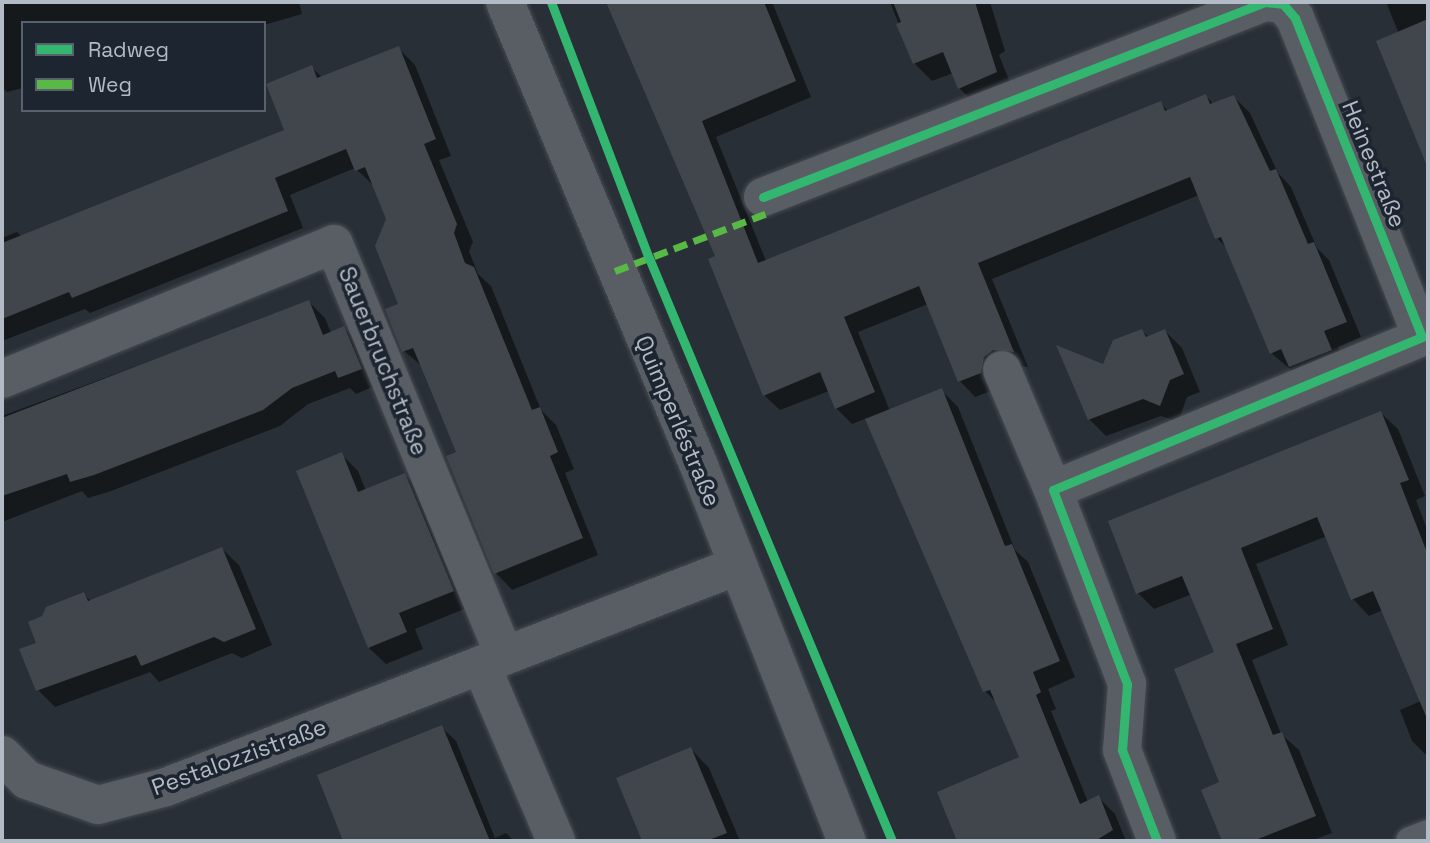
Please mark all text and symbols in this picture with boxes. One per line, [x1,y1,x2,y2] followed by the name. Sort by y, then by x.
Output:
[21,21,266,112] legend
[88,36,169,63] text: Radweg
[88,71,132,98] text: Weg
[1336,97,1412,231] street label: Heinestraße
[333,263,433,459] street label: Sauerbruchstraße
[629,331,727,511] street label: Quimperléstraße
[148,713,330,801] street label: Pestalozzistraße

